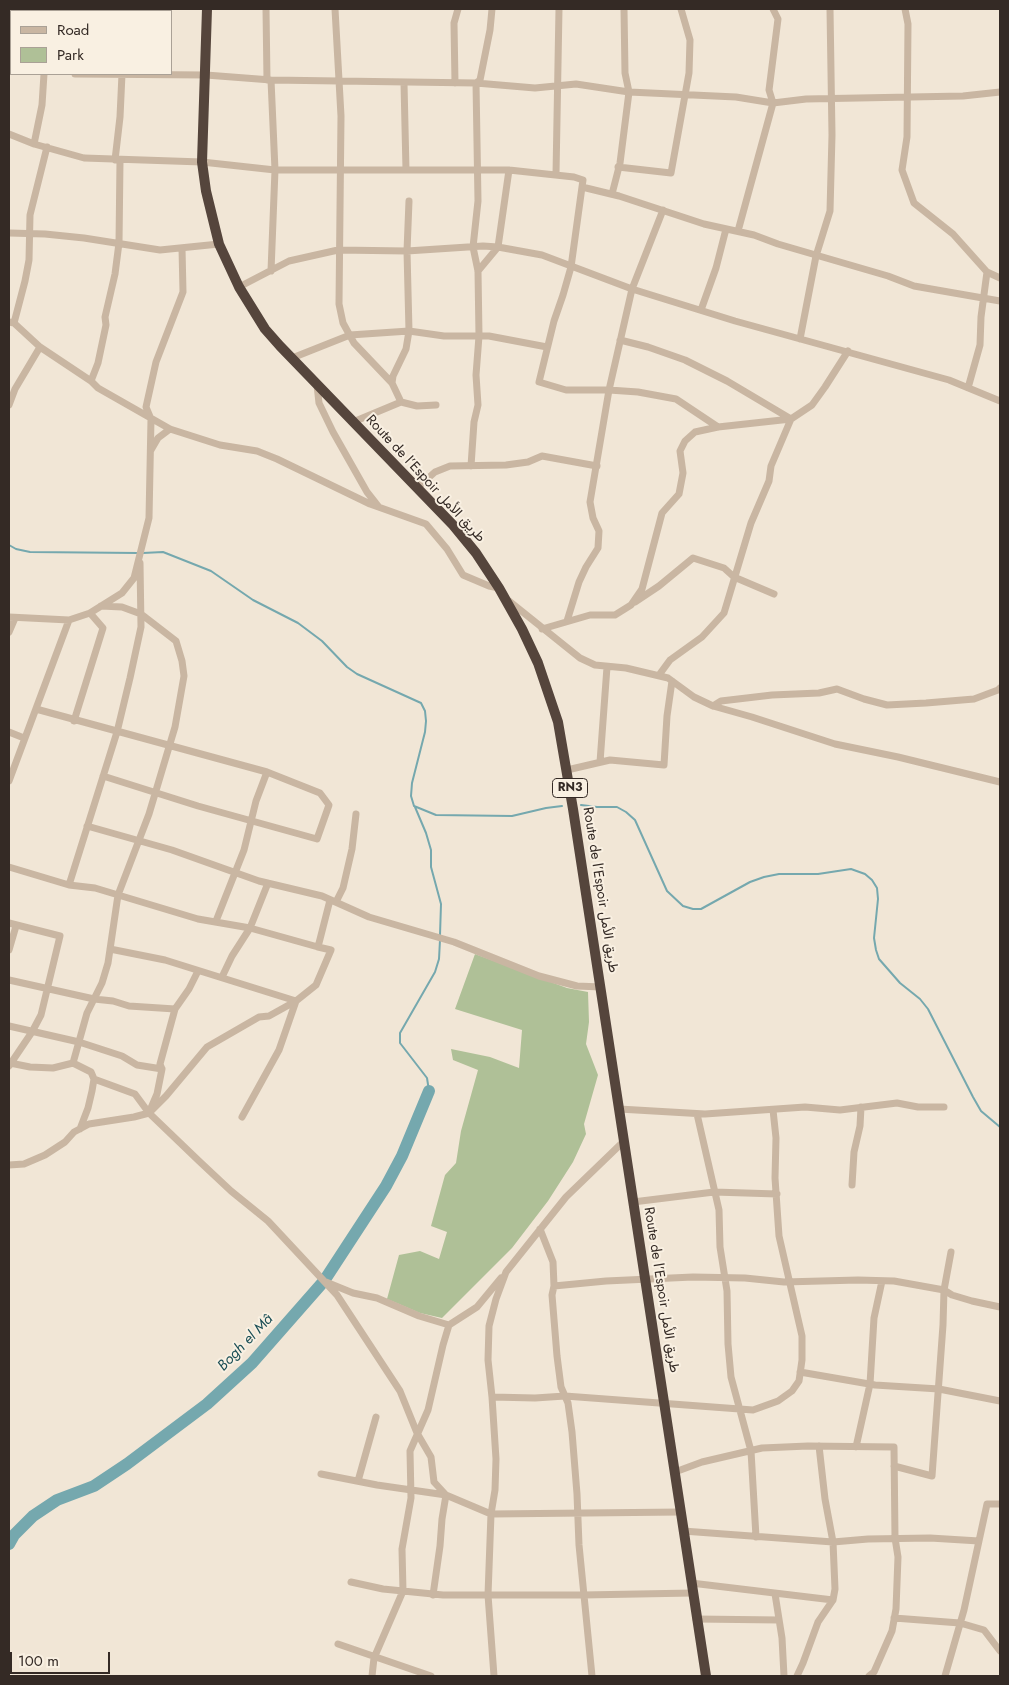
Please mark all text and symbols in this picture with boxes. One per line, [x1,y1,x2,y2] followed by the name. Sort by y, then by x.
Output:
[10,10,172,75] legend
[57,19,89,41] text: Road
[57,44,84,66] text: Park
[362,412,488,546] street label: Route de l’Espoir طريق الأمل
[552,778,588,798] road number: RN3
[579,806,621,974] street label: Route de l’Espoir طريق الأمل
[640,1206,682,1374] street label: Route de l’Espoir طريق الأمل
[215,1311,277,1375] water label: Bogh el Mâ
[12,1642,112,1674] scale bar
[18,1650,59,1672] text: 100 m

